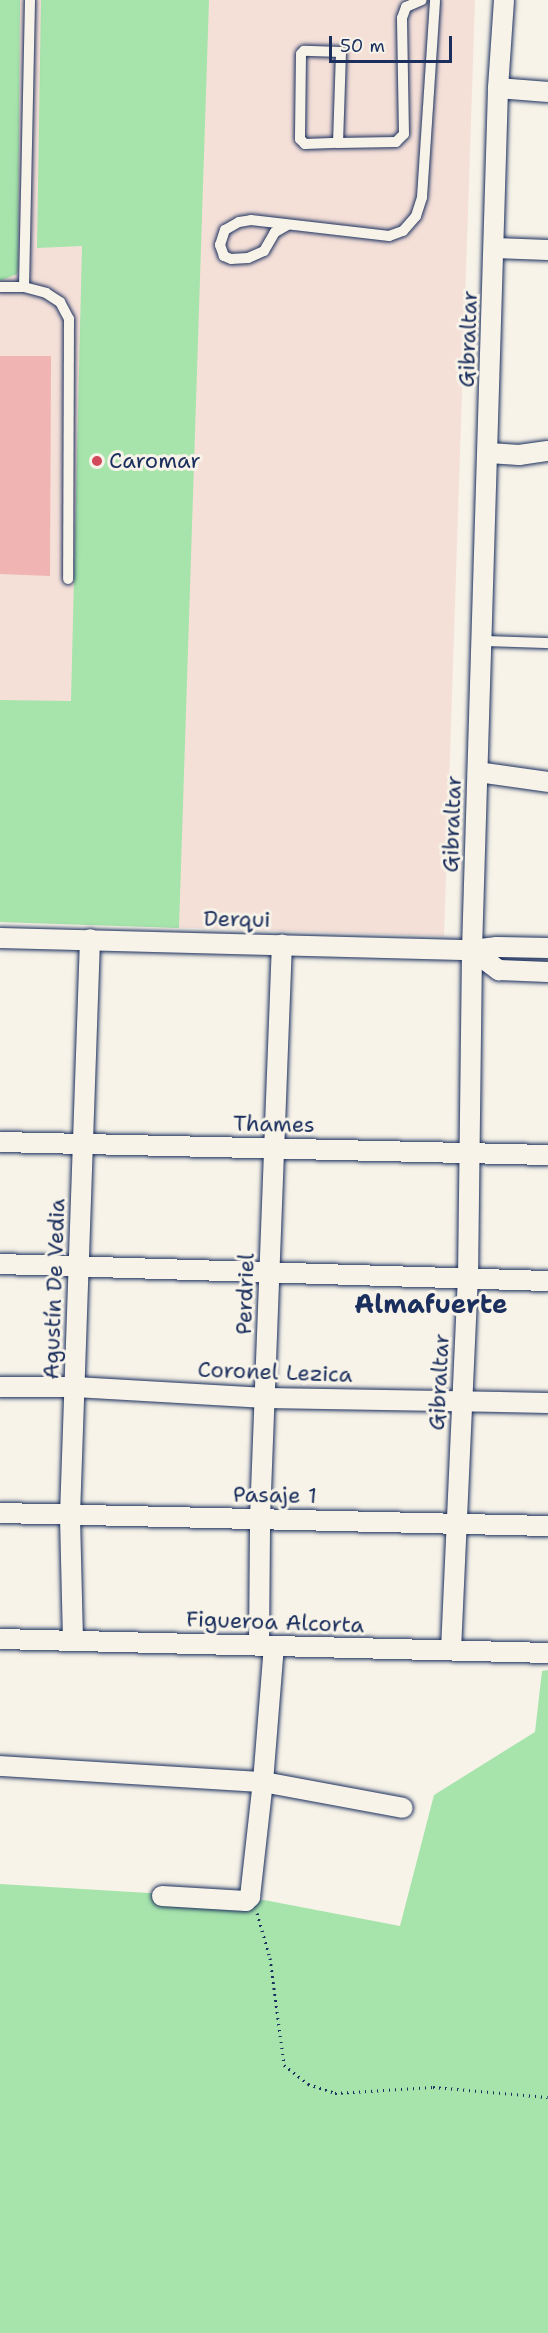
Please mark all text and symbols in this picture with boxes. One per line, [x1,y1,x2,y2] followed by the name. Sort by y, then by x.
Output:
[332,24,455,62] scale bar
[340,34,385,58] text: 50 m
[453,290,483,388] street label: Gibraltar
[109,448,201,474] place label: Caromar
[90,454,104,468] marker: Caromar
[437,775,467,873] street label: Gibraltar
[203,905,271,933] street label: Derqui
[233,1110,315,1138] street label: Thames
[38,1198,70,1380] street label: Agustín De Vedia
[230,1253,260,1335] street label: Perdriel
[354,1288,508,1320] district label: Almafuerte
[423,1333,455,1431] street label: Gibraltar
[197,1356,353,1388] street label: Coronel Lezica
[233,1481,317,1509] street label: Pasaje 1
[186,1606,364,1638] street label: Figueroa Alcorta

